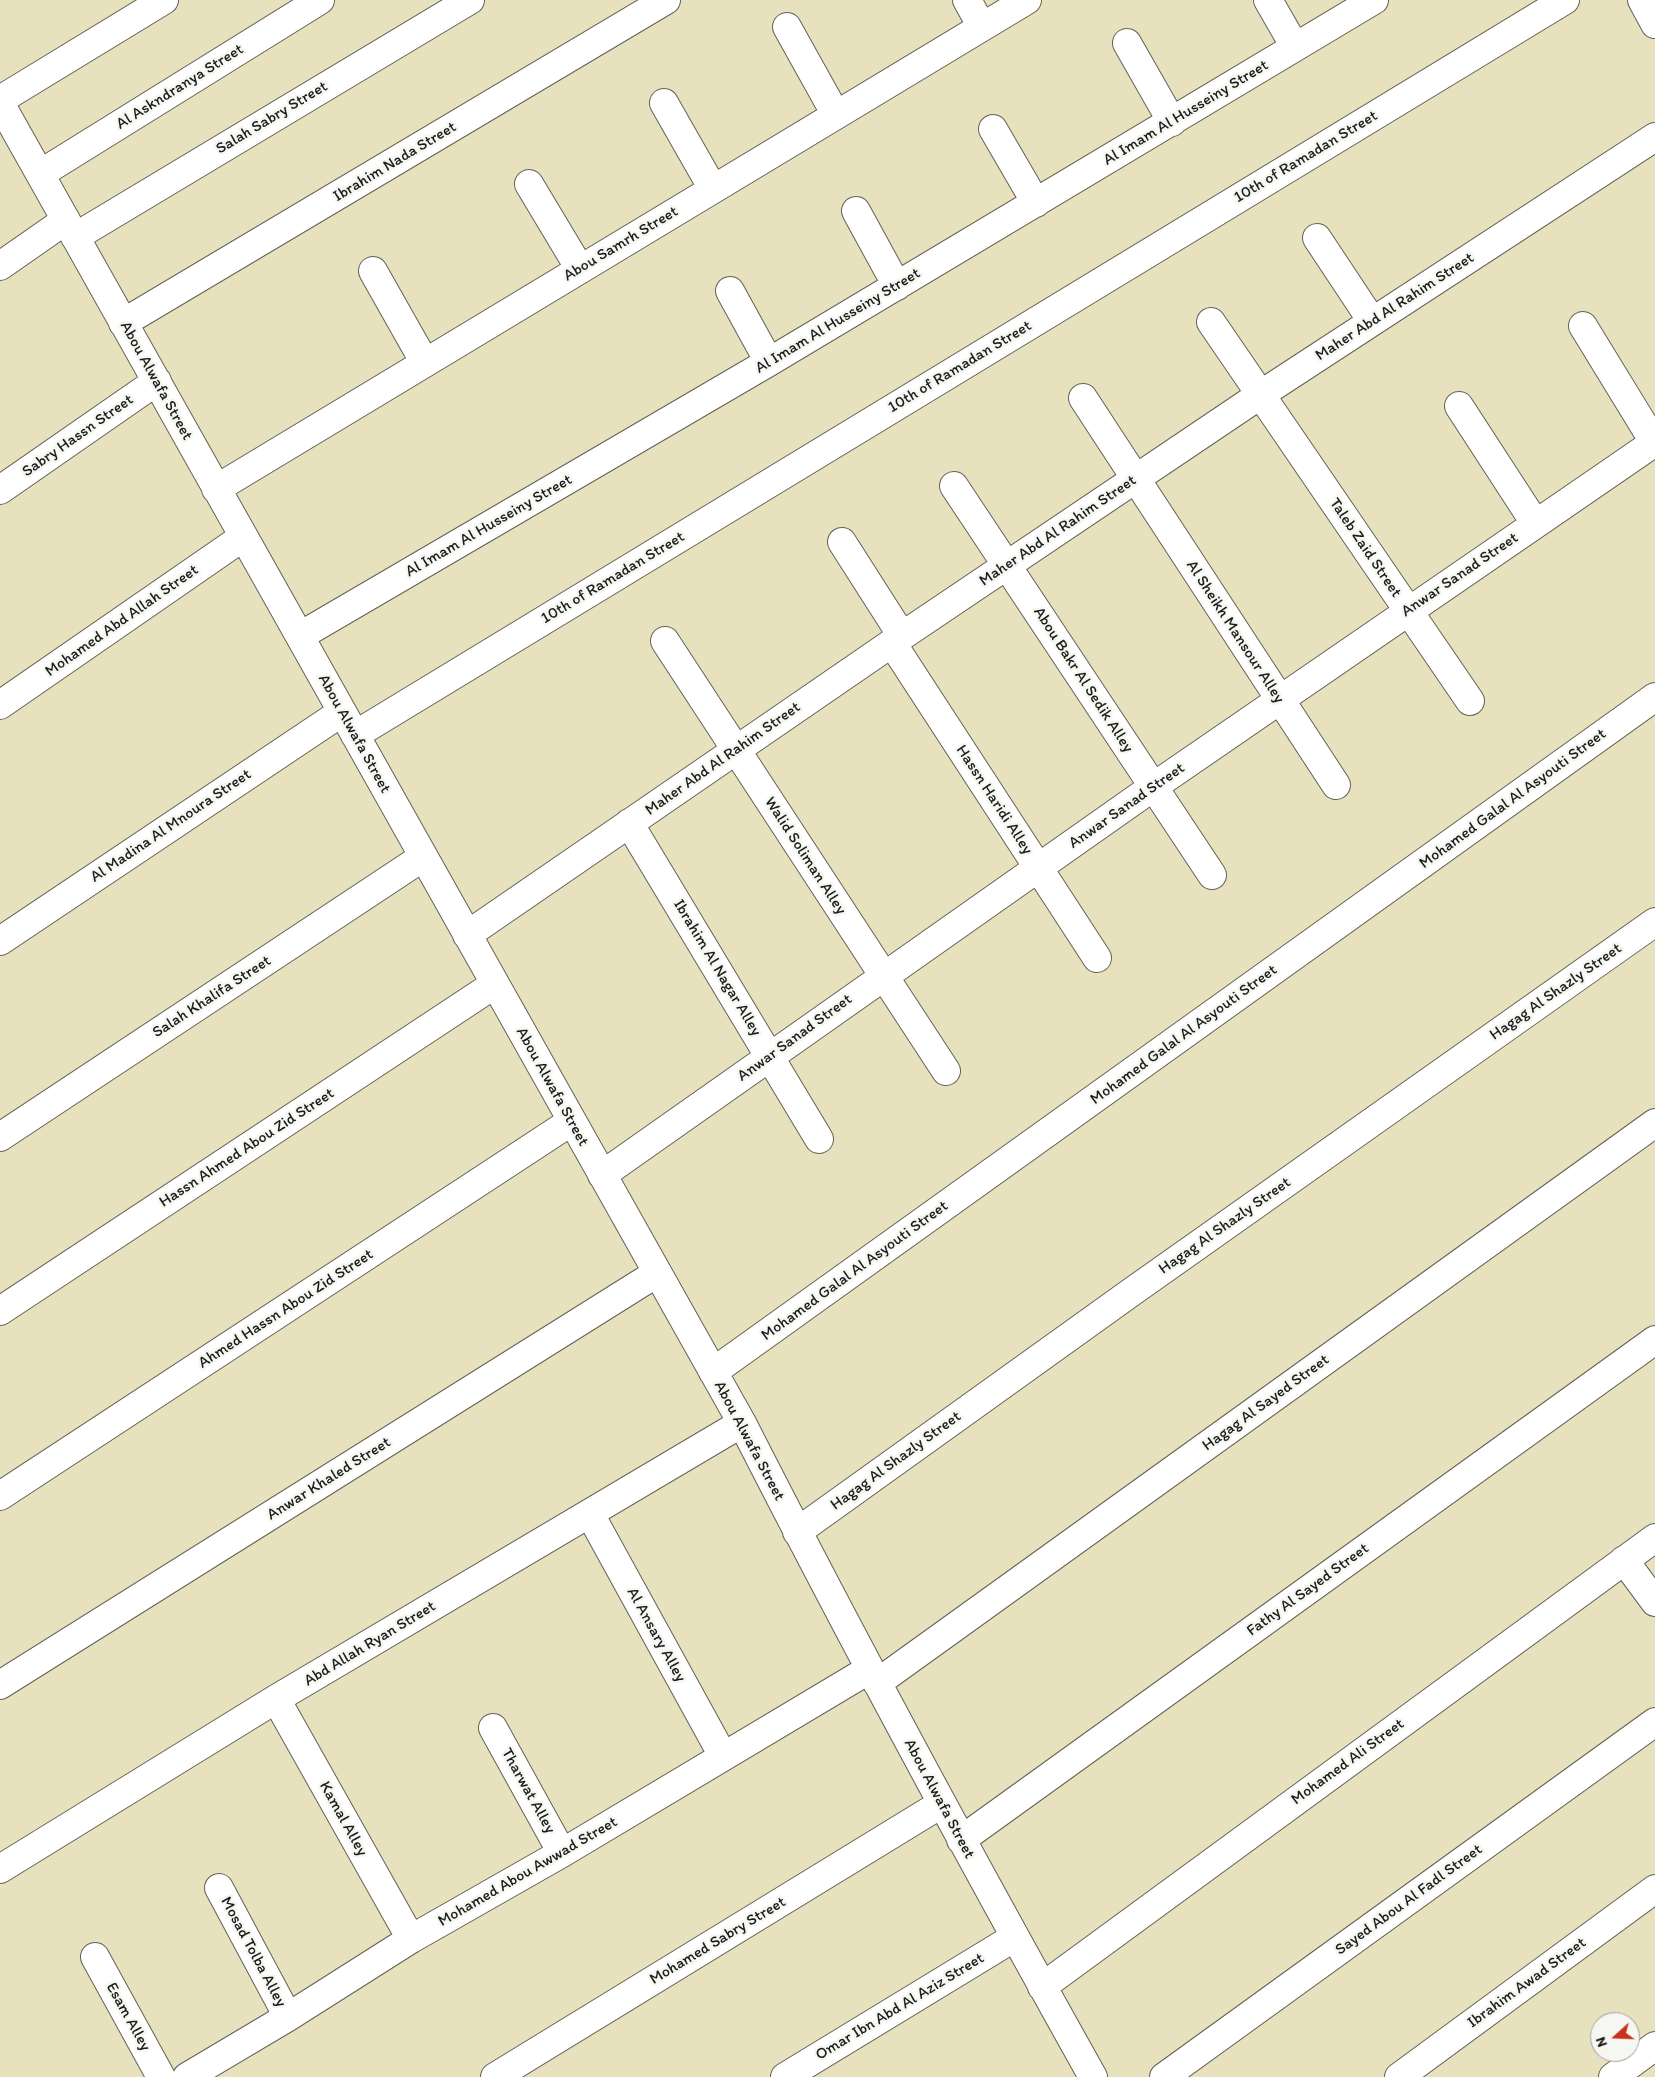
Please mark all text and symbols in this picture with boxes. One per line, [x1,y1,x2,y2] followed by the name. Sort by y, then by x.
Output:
[113,40,247,134] street label: Al Askndranya Street
[1100,56,1272,170] street label: Al Imam Al Husseiny Street
[213,77,331,159] street label: Salah Sabry Street
[1231,107,1381,207] street label: 10th of Ramadan Street
[330,118,460,206] street label: Ibrahim Nada Street
[560,202,682,286] street label: Abou Samrh Street
[1312,248,1478,366] street label: Maher Abd Al Rahim Street
[752,264,924,378] street label: Al Imam Al Husseiny Street
[885,317,1035,417] street label: 10th of Ramadan Street
[115,318,197,444] street label: Abou Alwafa Street
[19,390,137,482] street label: Sabry Hassn Street
[402,470,576,582] street label: Al Imam Al Husseiny Street
[976,471,1140,591] street label: Maher Abd Al Rahim Street
[1325,495,1405,601] street label: Taleb Zaid Street
[538,528,688,628] street label: 10th of Ramadan Street
[1398,529,1522,621] street label: Anwar Sanad Street
[1182,557,1288,707] street label: Al Sheikh Mansour Alley
[42,561,202,681] street label: Mohamed Abd Allah Street
[1029,604,1137,756] street label: Abou Bakr Al Sedik Alley
[313,671,395,797] street label: Abou Alwafa Street
[642,698,804,820] street label: Maher Abd Al Rahim Street
[1416,725,1610,873] street label: Mohamed Galal Al Asyouti Street
[951,742,1037,858] street label: Hassn Haridi Alley
[1065,759,1189,853] street label: Anwar Sanad Street
[87,765,255,887] street label: Al Madina Al Mnoura Street
[760,794,850,918] street label: Walid Soliman Alley
[669,896,765,1040] street label: Ibrahim Al Nagar Alley
[1486,939,1626,1045] street label: Hagag Al Shazly Street
[149,951,275,1043] street label: Salah Khalifa Street
[1087,961,1281,1109] street label: Mohamed Galal Al Asyouti Street
[734,990,856,1086] street label: Anwar Sanad Street
[511,1024,593,1150] street label: Abou Alwafa Street
[156,1084,338,1212] street label: Hassn Ahmed Abou Zid Street
[1155,1173,1295,1279] street label: Hagag Al Shazly Street
[758,1197,952,1345] street label: Mohamed Galal Al Asyouti Street
[195,1245,377,1373] street label: Ahmed Hassn Abou Zid Street
[1199,1350,1333,1456] street label: Hagag Al Sayed Street
[709,1378,789,1504] street label: Abou Alwafa Street
[827,1407,965,1515] street label: Hagag Al Shazly Street
[264,1433,394,1525] street label: Anwar Khaled Street
[1243,1539,1373,1641] street label: Fathy Al Sayed Street
[622,1584,690,1686] street label: Al Ansary Alley
[301,1597,439,1691] street label: Abd Allah Ryan Street
[1288,1715,1408,1809] street label: Mohamed Ali Street
[899,1736,979,1862] street label: Abou Alwafa Street
[497,1745,559,1837] street label: Tharwat Alley
[315,1778,371,1860] street label: Kamal Alley
[435,1813,621,1931] street label: Mohamed Abou Awwad Street
[1332,1840,1486,1960] street label: Sayed Abou Al Fadl Street
[216,1893,290,2011] street label: Mosad Tolba Alley
[647,1893,789,1989] street label: Mohamed Sabry Street
[1464,1934,1590,2032] street label: Ibrahim Awad Street
[812,1949,988,2065] street label: Omar Ibn Abd Al Aziz Street
[101,1979,155,2055] street label: Esam Alley
[1590,2012,1640,2062] north arrow
[1592,2035,1611,2049] text: N

